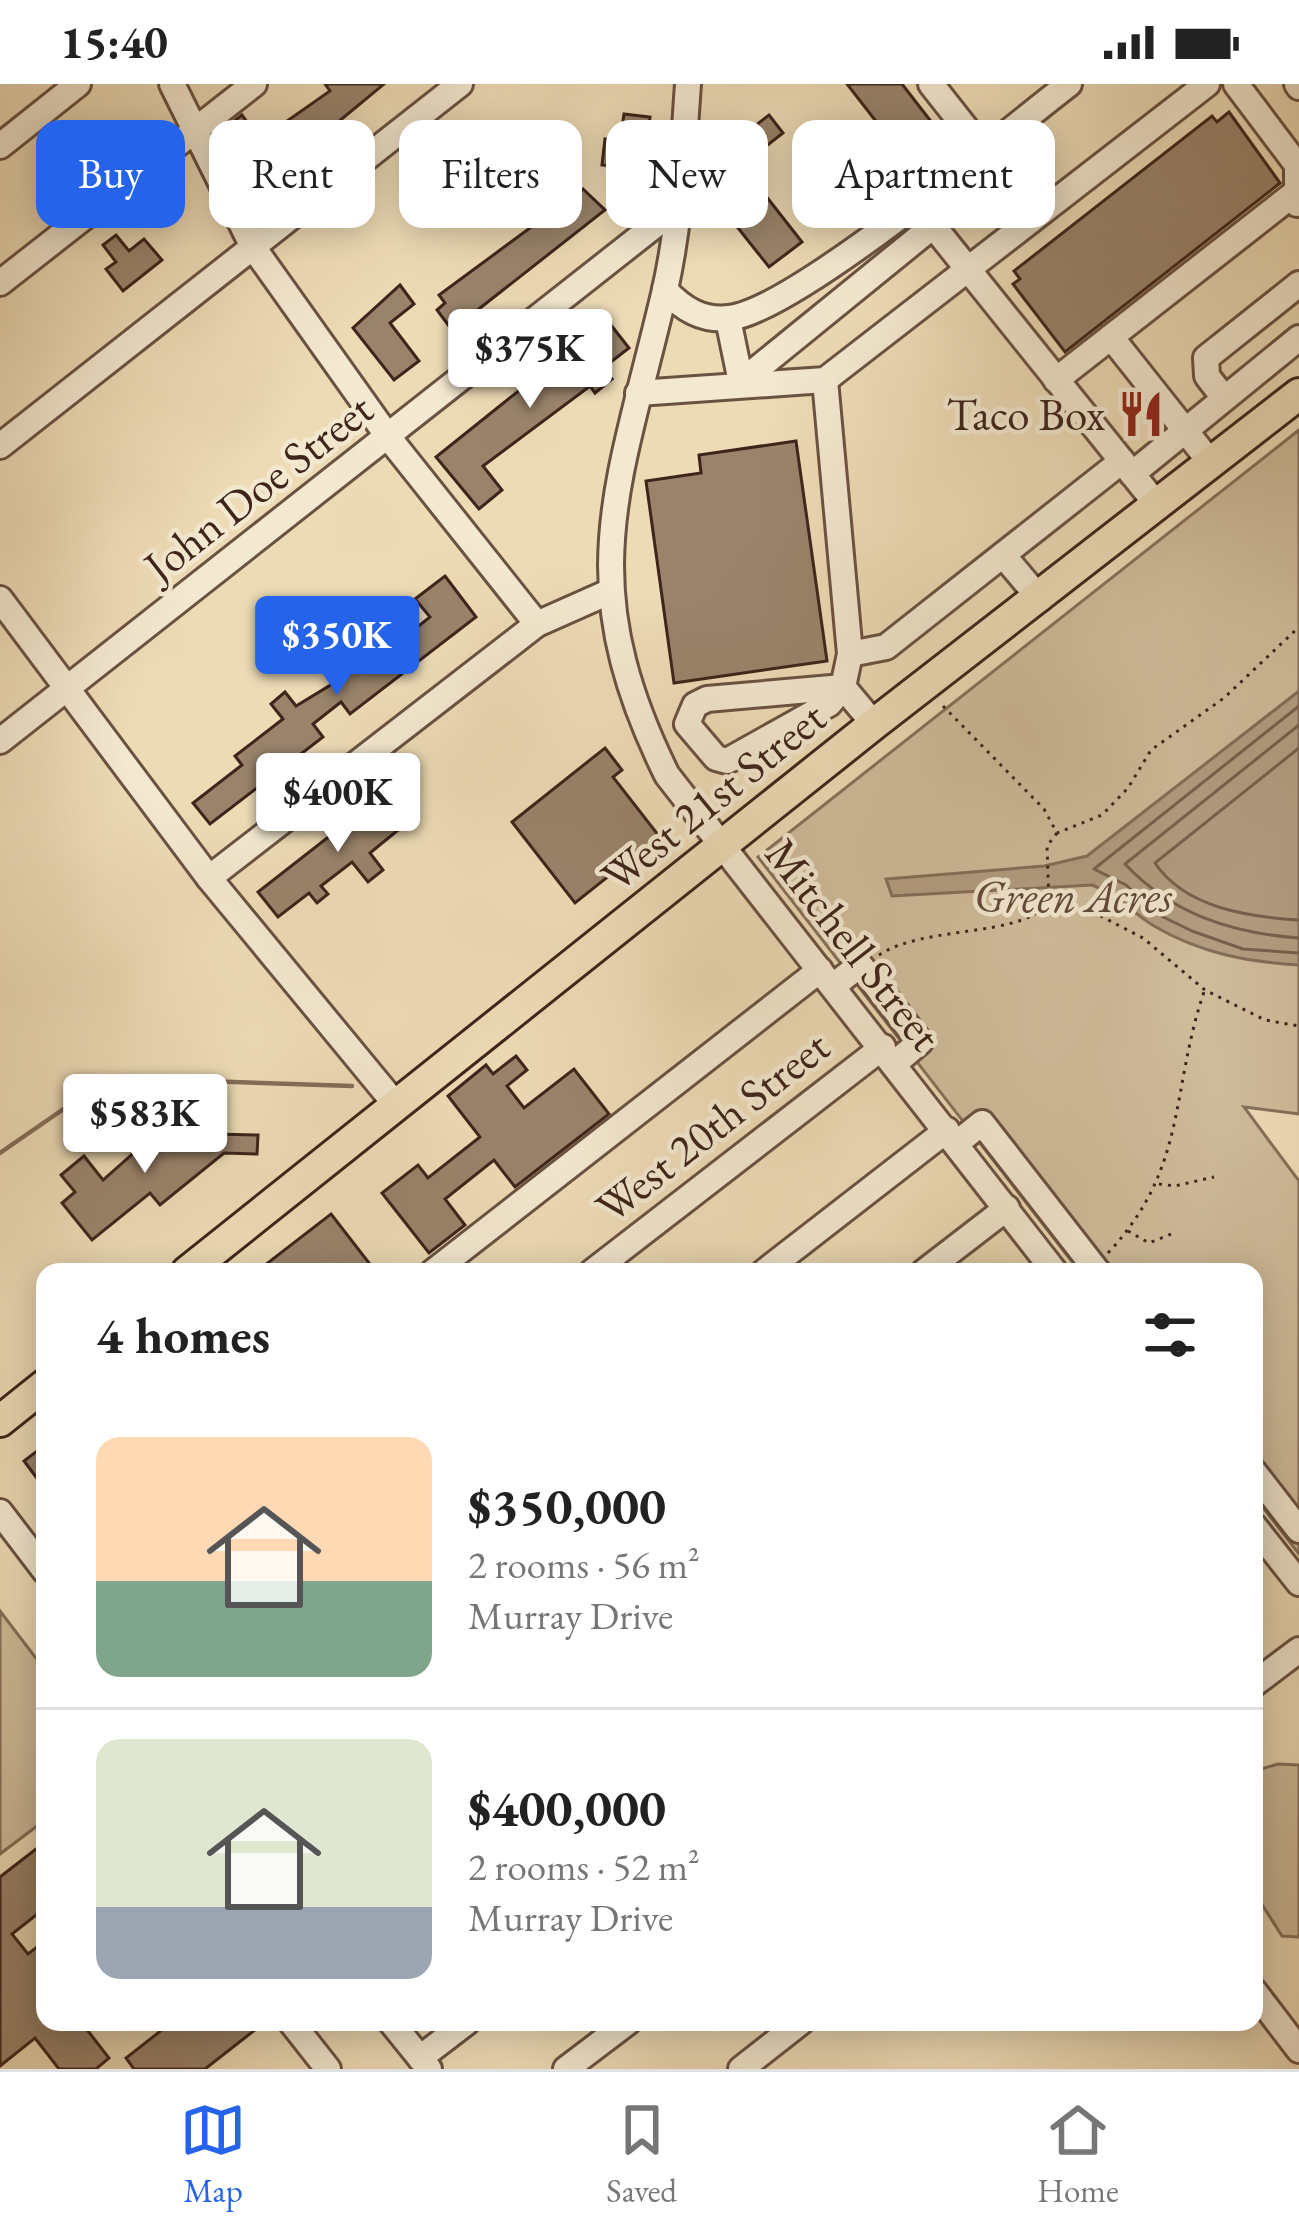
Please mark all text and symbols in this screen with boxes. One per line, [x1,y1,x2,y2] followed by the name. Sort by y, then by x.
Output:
[60,13,168,71] text: 15:40
[36,120,185,228] chip: Buy
[209,120,375,228] chip: Rent
[399,120,582,228] chip: Filters
[606,120,768,228] chip: New
[792,120,1055,228] chip: Apartment
[446,309,614,411] pin: $375K
[475,322,585,373] text: $375K
[129,380,384,597] street label: John Doe Street
[946,385,1106,443] place label: Taco Box
[1116,389,1166,439] restaurant icon: Taco Box
[253,596,421,698] pin: $350K
[282,609,392,660] text: $350K
[589,688,837,904] street label: West 21st Street
[254,753,422,855] pin: $400K
[283,766,393,817] text: $400K
[753,826,955,1062] street label: Mitchell Street
[974,867,1173,925] park label: Green Acres
[584,1017,840,1235] street label: West 20th Street
[61,1074,229,1176] pin: $583K
[90,1087,200,1138] text: $583K
[96,1302,270,1368] text: 4 homes
[1137,1302,1203,1368] icon: filters
[468,1473,666,1539] text: $350,000
[192,1485,336,1629] icon: home
[468,1539,700,1590] text: 2 rooms · 56 m²
[468,1590,673,1641] text: Murray Drive
[468,1775,666,1841] text: $400,000
[192,1787,336,1931] icon: home
[468,1841,700,1892] text: 2 rooms · 52 m²
[468,1892,673,1943] text: Murray Drive
[180,2097,246,2212] tab: Map
[606,2097,677,2212] tab: Saved
[1037,2097,1119,2212] tab: Home

